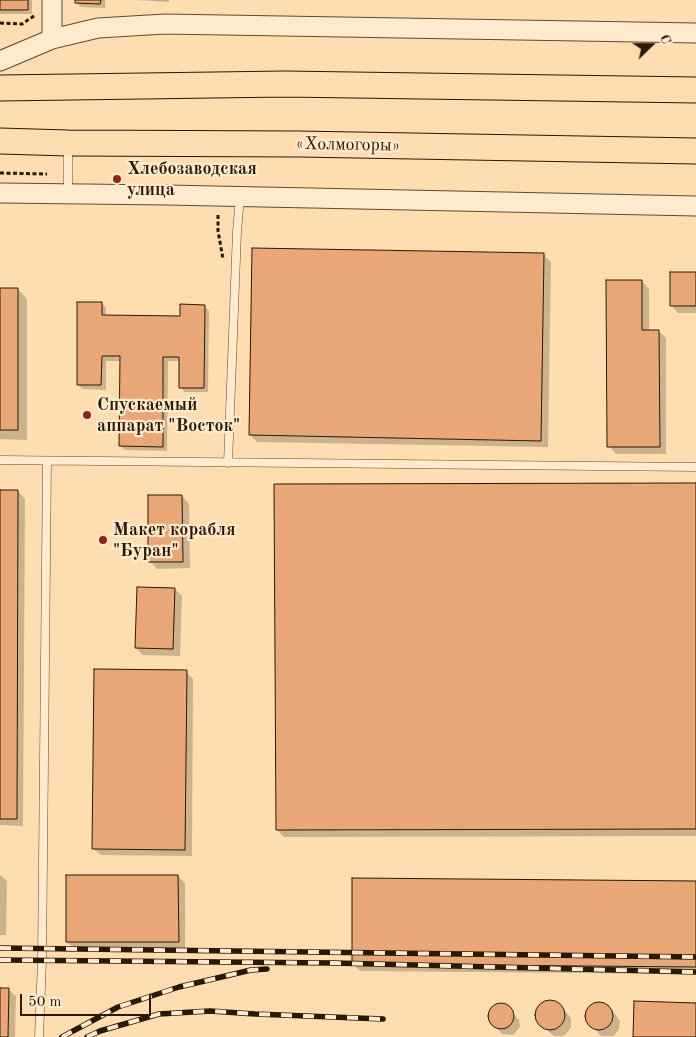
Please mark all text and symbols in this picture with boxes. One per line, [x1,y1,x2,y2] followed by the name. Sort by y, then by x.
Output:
[626,20,676,70] north arrow
[657,32,673,46] text: С
[296,133,400,157] street label: «Холмогоры»
[127,158,257,200] place label: Хлебозаводская улица
[111,173,123,185] marker: Хлебозаводская улица
[97,394,240,436] place label: Спускаемый аппарат "Восток"
[81,409,93,421] marker: Спускаемый аппарат "Восток"
[113,519,236,562] place label: Макет корабля "Буран"
[97,534,109,546] marker: Макет корабля "Буран"
[22,984,154,1016] scale bar
[28,995,62,1010] text: 50 m

